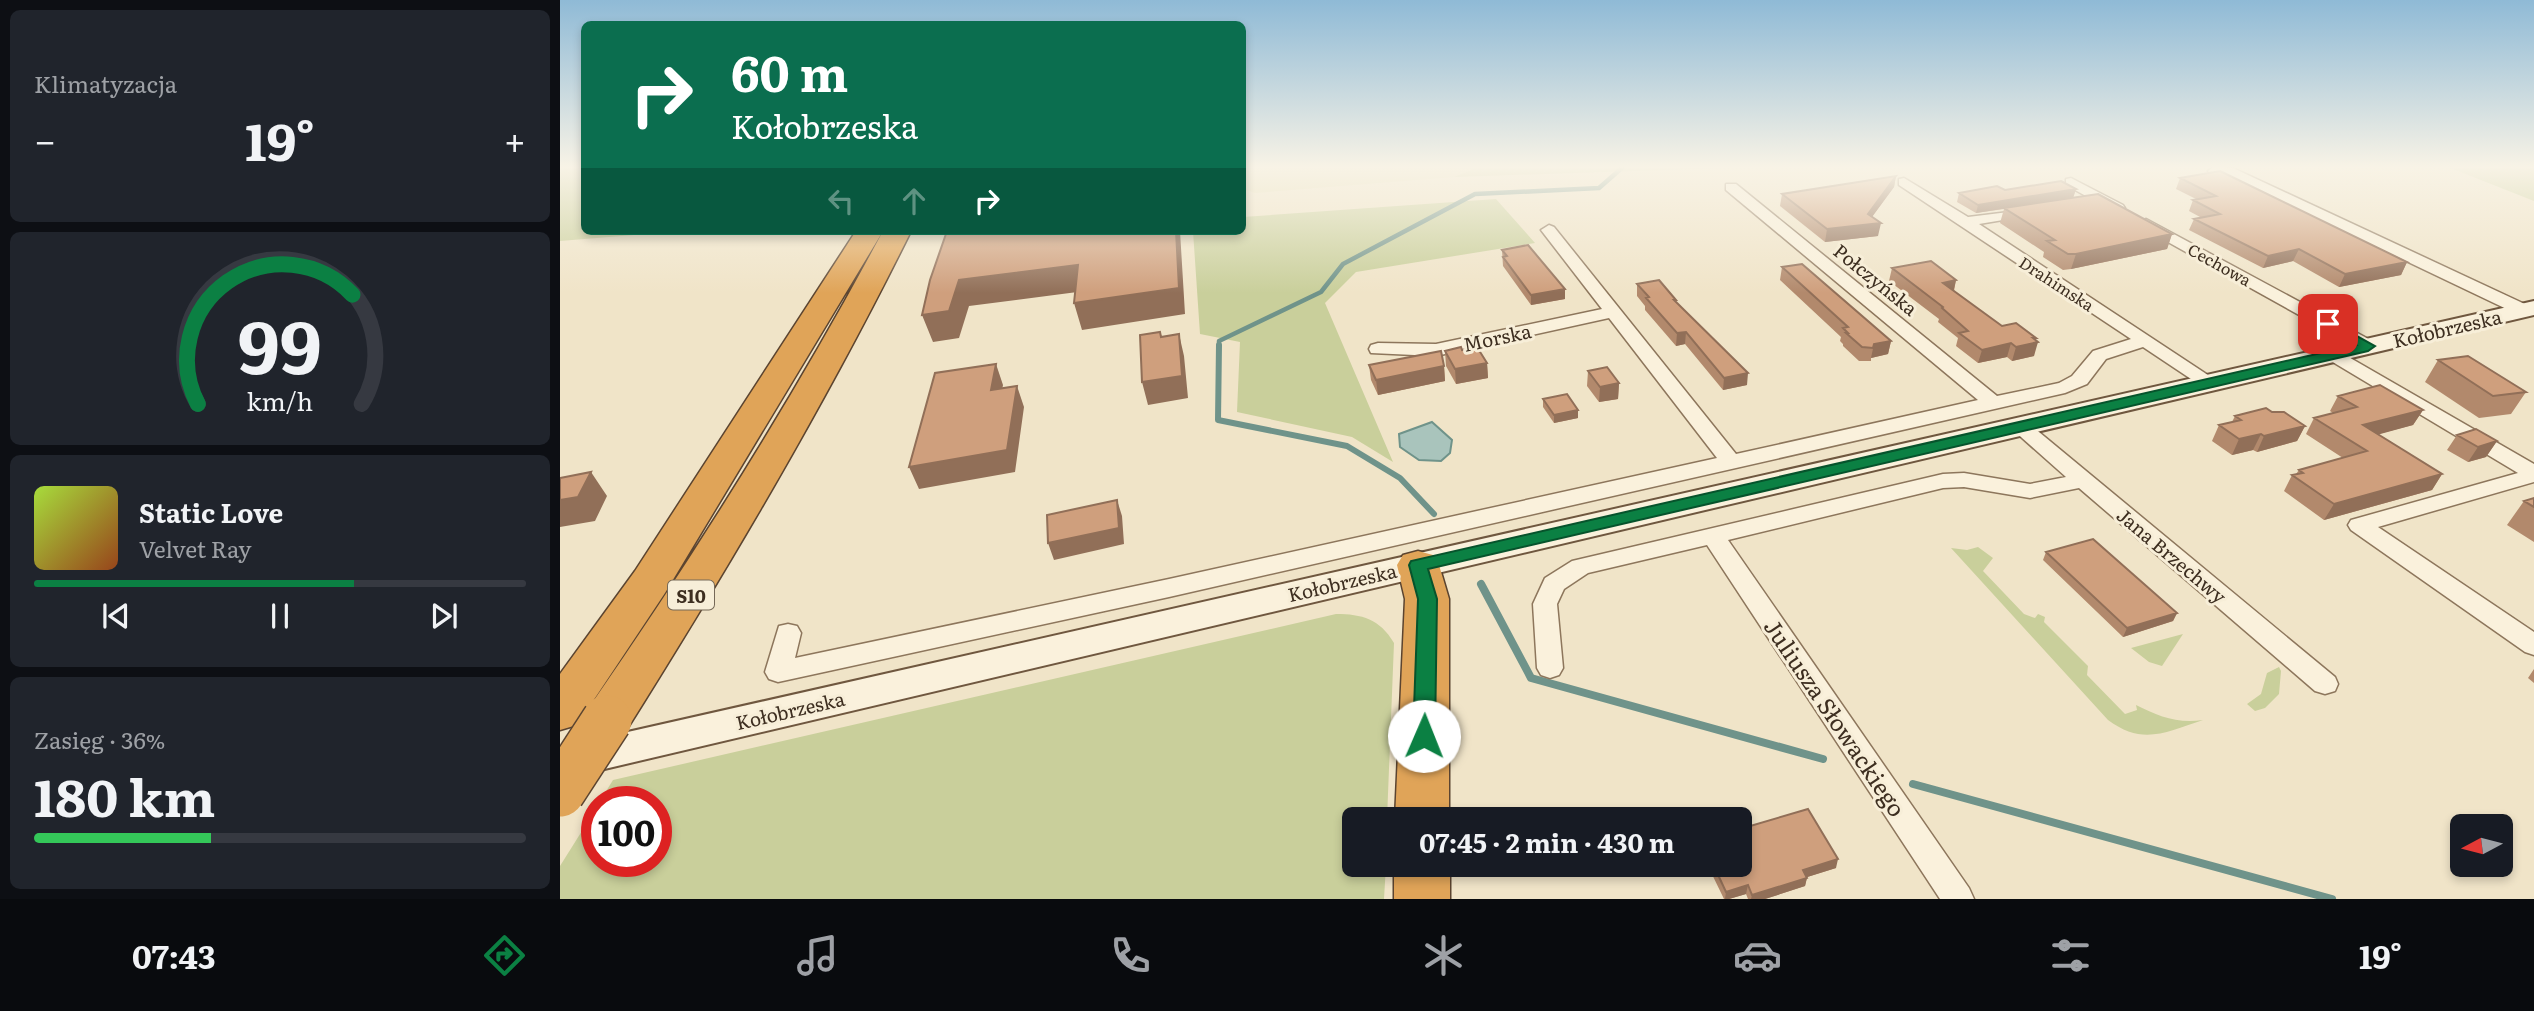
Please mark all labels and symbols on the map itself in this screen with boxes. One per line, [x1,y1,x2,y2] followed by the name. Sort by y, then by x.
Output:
[1828,236,1925,322] street label: Połczyńska
[2184,237,2256,291] street label: Cechowa
[2015,250,2100,317] street label: Drahimska
[2298,294,2358,354] pin
[2390,302,2505,354] street label: Kołobrzeska
[1460,316,1534,358] street label: Morska
[2111,501,2233,609] street label: Jana Brzechwy
[1285,556,1400,608] street label: Kołobrzeska
[668,580,714,610] road number: S10
[1757,611,1915,823] street label: Juliusza Słowackiego
[733,684,848,736] street label: Kołobrzeska
[1387,699,1461,773] position arrow
[581,786,672,877] speed limit sign: 100
[2450,814,2513,877] north arrow

